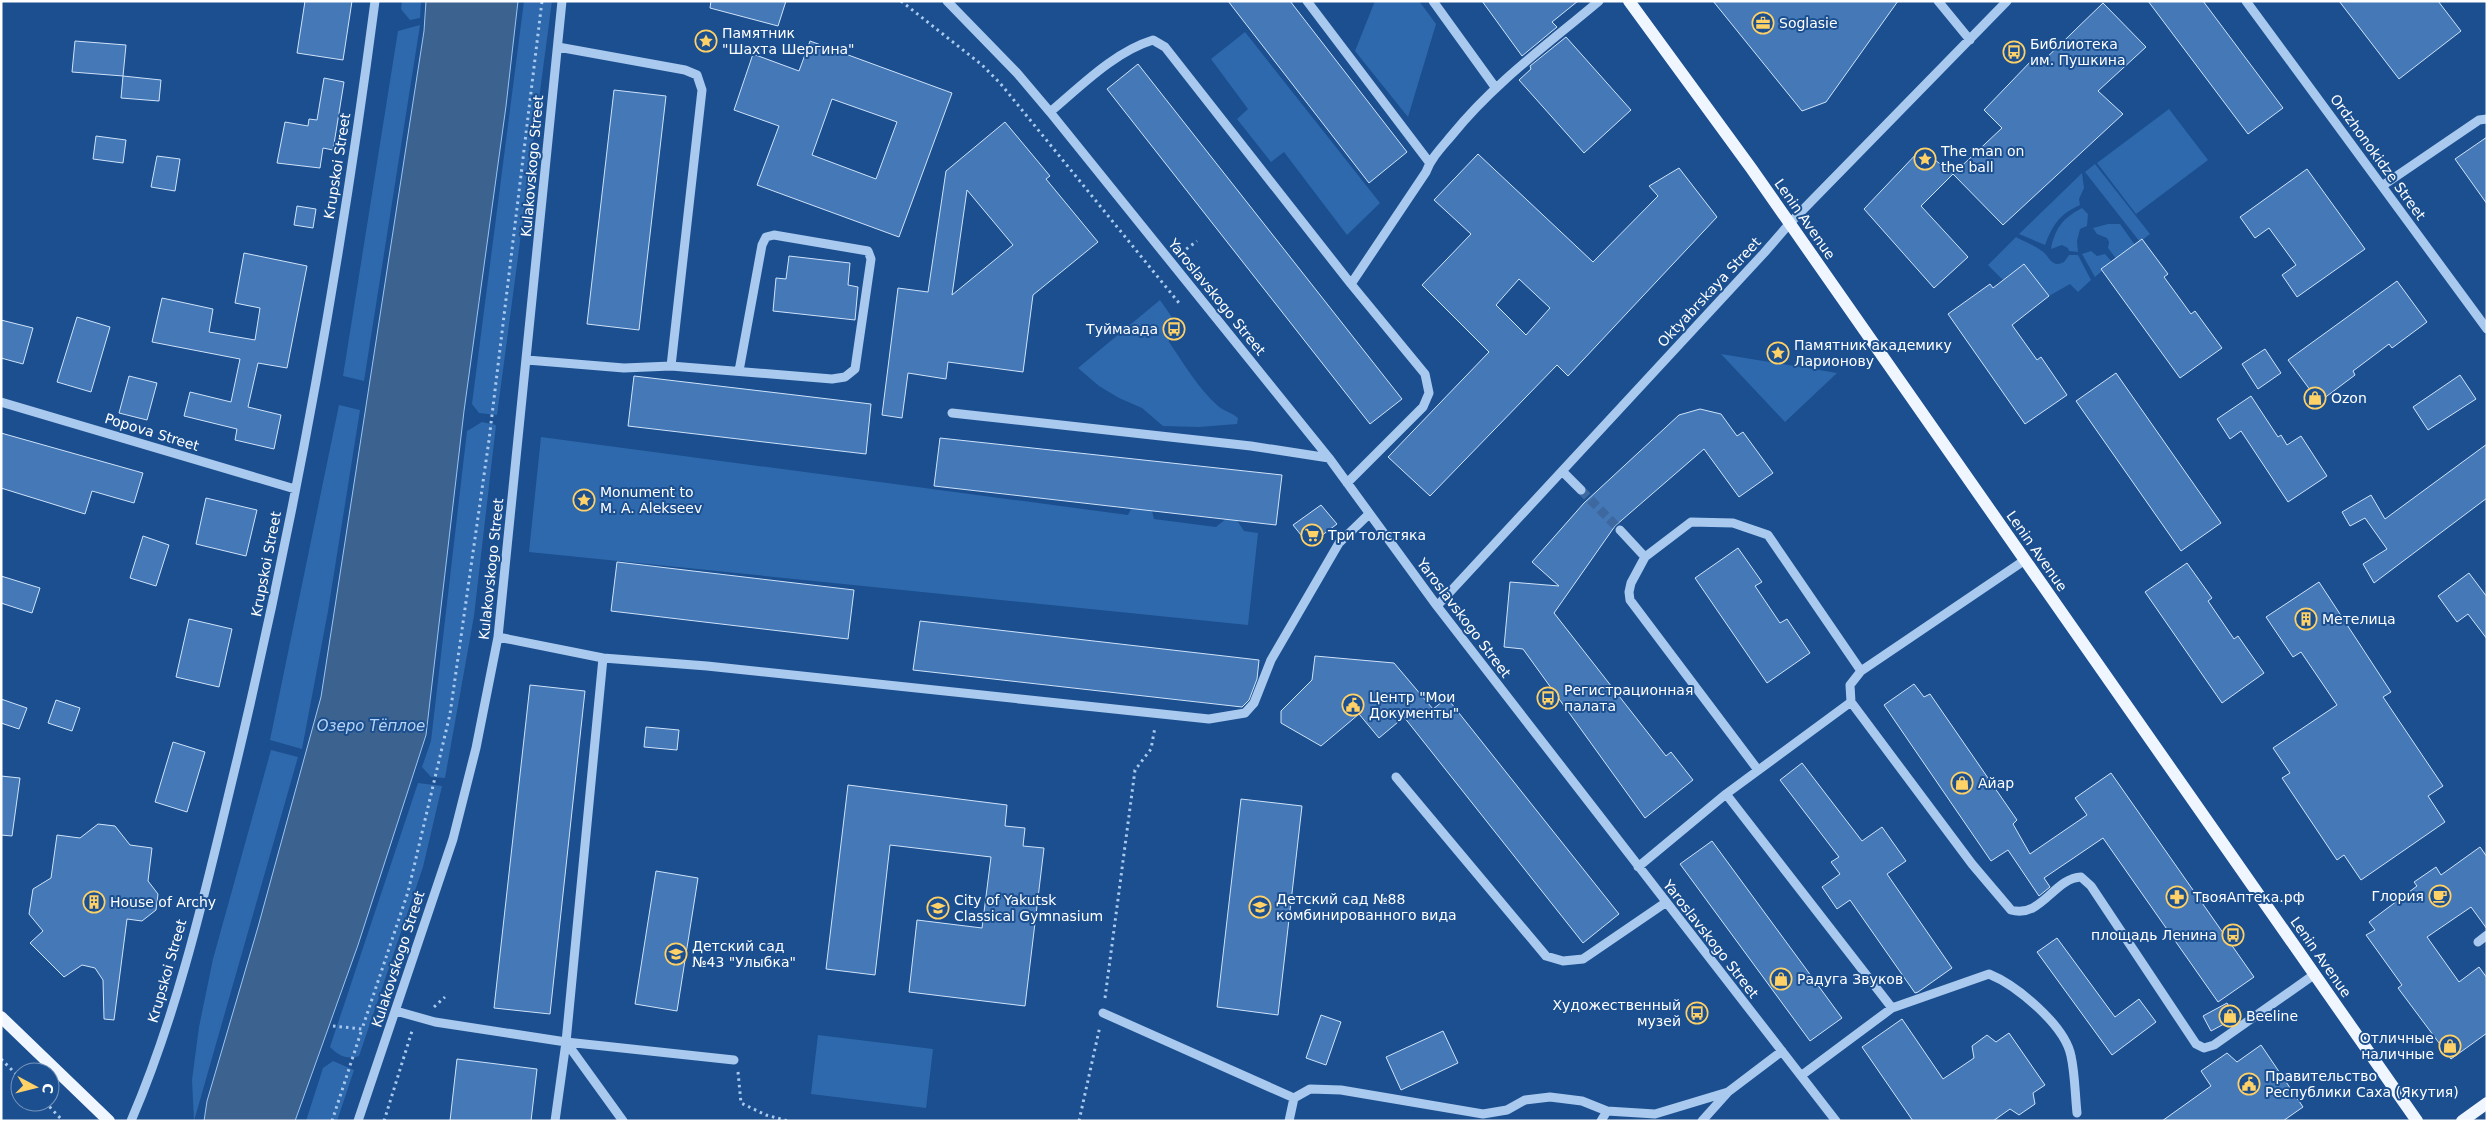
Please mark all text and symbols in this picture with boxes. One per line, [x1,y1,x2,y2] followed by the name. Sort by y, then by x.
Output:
[1751,11,1775,35] office icon: Soglasie
[1779,15,1838,31] place label: Soglasie
[722,25,855,57] place label: Памятник "Шахта Шергина"
[694,29,718,53] place icon: Памятник "Шахта Шергина"
[2030,36,2125,68] place label: Библиотека им. Пушкина
[2002,40,2026,64] bus stop icon: Библиотека им. Пушкина
[2327,91,2429,223] street label: Ordzhonokidze Street
[518,94,546,238] street label: Kulakovskogo Street
[321,111,353,220] street label: Krupskoi Street
[1940,143,2024,175] place label: The man on the ball
[1913,147,1937,171] place icon: The man on the ball
[1771,176,1839,262] street label: Lenin Avenue
[1654,234,1764,350] street label: Oktyabrskaya Street
[1164,235,1269,359] street label: Yaroslavskogo Street
[1162,317,1186,341] bus stop icon: Туймаада
[1085,321,1158,337] place label: Туймаада
[1794,337,1952,369] place label: Памятник академику Ларионову
[1766,341,1790,365] place icon: Памятник академику Ларионову
[2303,386,2327,410] shop icon: Ozon
[2331,390,2367,406] place label: Ozon
[103,410,202,454] street label: Popova Street
[600,484,702,516] place label: Monument to M. A. Alekseev
[572,488,596,512] place icon: Monument to M. A. Alekseev
[476,497,506,641] street label: Kulakovskogo Street
[2003,508,2071,594] street label: Lenin Avenue
[248,509,284,618] street label: Krupskoi Street
[1300,523,1324,547] supermarket icon: Три толстяка
[1327,527,1426,543] place label: Три толстяка
[1413,554,1514,681] street label: Yaroslavskogo Street
[2294,607,2318,631] building icon: Метелица
[2322,611,2396,627] place label: Метелица
[1564,682,1693,714] place label: Регистрационная палата
[1536,686,1560,710] bus stop icon: Регистрационная палата
[1369,689,1459,721] place label: Центр "Мои Документы"
[1341,693,1365,717] public building icon: Центр "Мои Документы"
[317,717,425,735] water label: Озеро Тёплое
[1950,771,1974,795] shop icon: Айар
[1978,775,2014,791] place label: Айар
[1659,876,1762,1002] street label: Yaroslavskogo Street
[2428,884,2452,908] cafe icon: Глория
[2165,885,2189,909] pharmacy icon: ТвояАптека.рф
[368,888,428,1029] street label: Kulakovskogo Street
[2372,888,2424,904] place label: Глория
[2192,889,2305,905] place label: ТвояАптека.рф
[82,890,106,914] building icon: House of Archy
[1276,891,1457,923] place label: Детский сад №88 комбинированного вида
[954,892,1103,924] place label: City of Yakutsk Classical Gymnasium
[110,894,216,910] place label: House of Archy
[1248,895,1272,919] school or university icon: Детский сад №88 комбинированного вида
[926,896,950,920] school or university icon: City of Yakutsk Classical Gymnasium
[2287,914,2355,1000] street label: Lenin Avenue
[145,917,190,1025] street label: Krupskoi Street
[2221,923,2245,947] bus stop icon: площадь Ленина
[2091,927,2217,943] place label: площадь Ленина
[692,938,796,970] place label: Детский сад №43 "Улыбка"
[664,942,688,966] school or university icon: Детский сад №43 "Улыбка"
[1769,967,1793,991] shop icon: Радуга Звуков
[1797,971,1903,987] place label: Радуга Звуков
[1552,997,1681,1029] place label: Художественный музей
[1685,1001,1709,1025] bus stop icon: Художественный музей
[2218,1004,2242,1028] shop icon: Beeline
[2246,1008,2298,1024] place label: Beeline
[2360,1030,2434,1062] place label: Отличные наличные
[2438,1034,2462,1058] shop icon: Отличные наличные
[10,1062,60,1112] north arrow
[2265,1068,2459,1100] place label: Правительство Республики Саха (Якутия)
[2237,1072,2261,1096] public building icon: Правительство Республики Саха (Якутия)
[39,1083,56,1095] text: С

